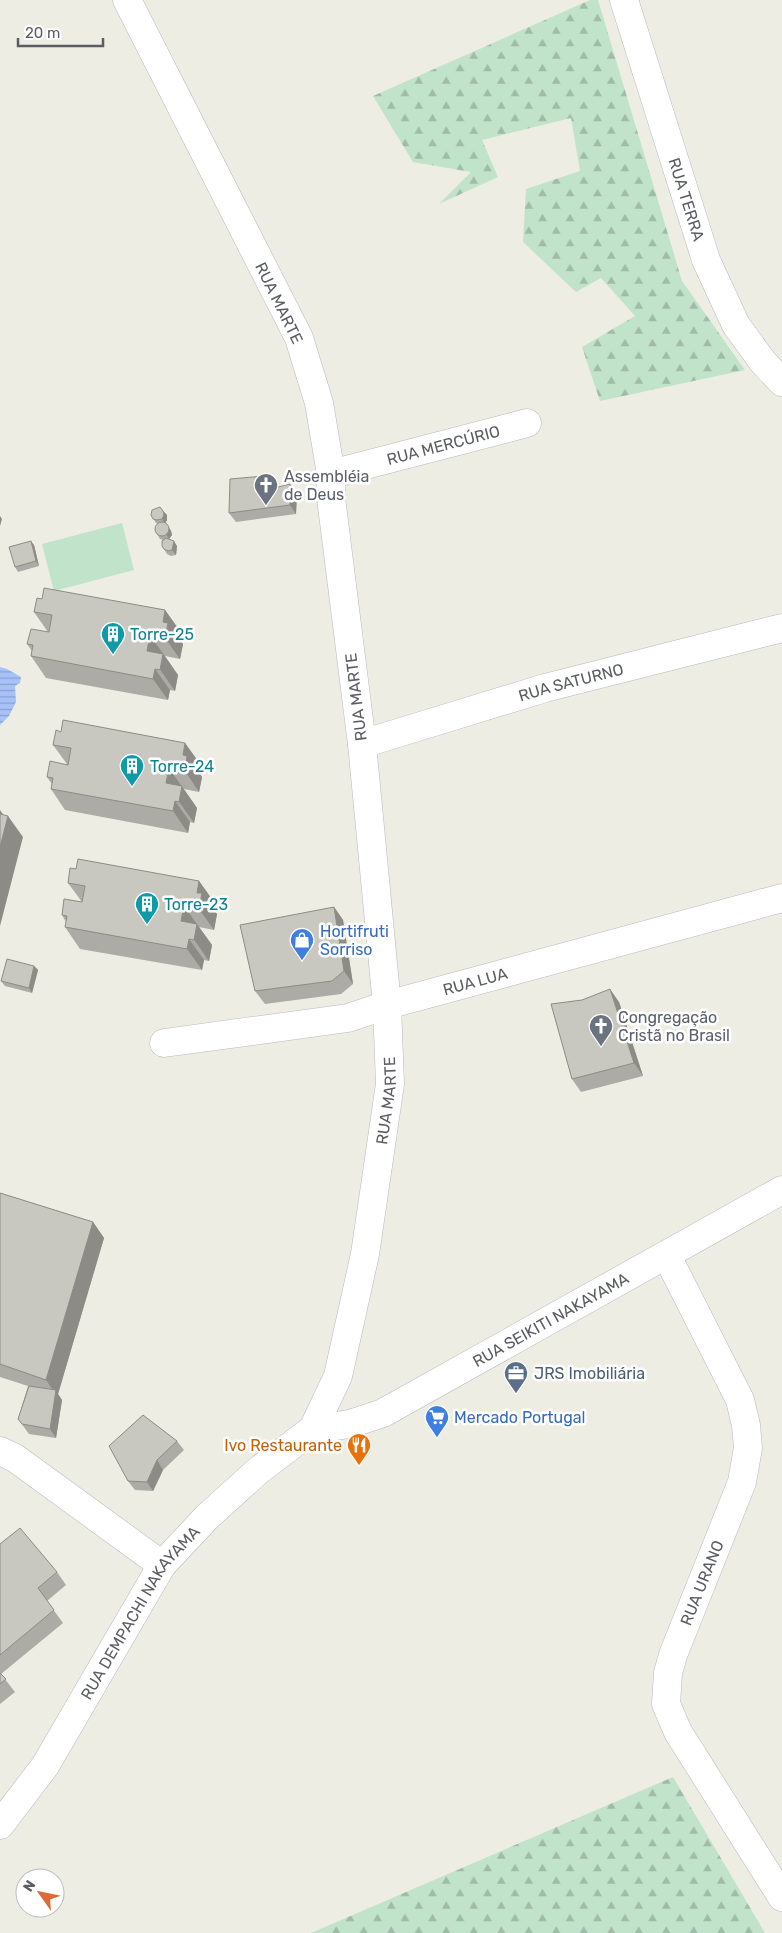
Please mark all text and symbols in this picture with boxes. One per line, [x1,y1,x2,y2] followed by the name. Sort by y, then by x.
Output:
[18,15,102,47] scale bar
[25,24,60,42] text: 20 m
[665,155,709,243] street label: RUA TERRA
[251,259,307,347] street label: RUA MARTE
[385,421,502,469] street label: RUA MERCÚRIO
[284,467,369,504] place label: Assembléia de Deus
[253,472,279,506] church icon: Assembléia de Deus
[100,621,126,655] building icon: Torre-25
[130,625,194,644] place label: Torre-25
[341,652,371,742] street label: RUA MARTE
[516,659,625,705] street label: RUA SATURNO
[119,753,145,787] building icon: Torre-24
[150,757,214,776] place label: Torre-24
[134,891,160,925] building icon: Torre-23
[164,895,228,914] place label: Torre-23
[320,922,389,959] place label: Hortifruti Sorriso
[289,927,315,961] shop icon: Hortifruti Sorriso
[441,963,510,999] street label: RUA LUA
[618,1008,730,1045] place label: Congregação Cristã no Brasil
[588,1013,614,1047] church icon: Congregação Cristã no Brasil
[372,1056,400,1146] street label: RUA MARTE
[469,1268,632,1371] street label: RUA SEIKITI NAKAYAMA
[503,1360,529,1394] office icon: JRS Imobiliária
[534,1364,645,1383] place label: JRS Imobiliária
[424,1404,450,1438] supermarket icon: Mercado Portugal
[454,1408,585,1427] place label: Mercado Portugal
[346,1432,372,1466] restaurant icon: Ivo Restaurante
[224,1436,342,1455] place label: Ivo Restaurante
[76,1522,204,1703] street label: RUA DEMPACHI NAKAYAMA
[676,1538,728,1628] street label: RUA URANO
[15,1868,65,1918] north arrow
[20,1877,39,1895] text: N

